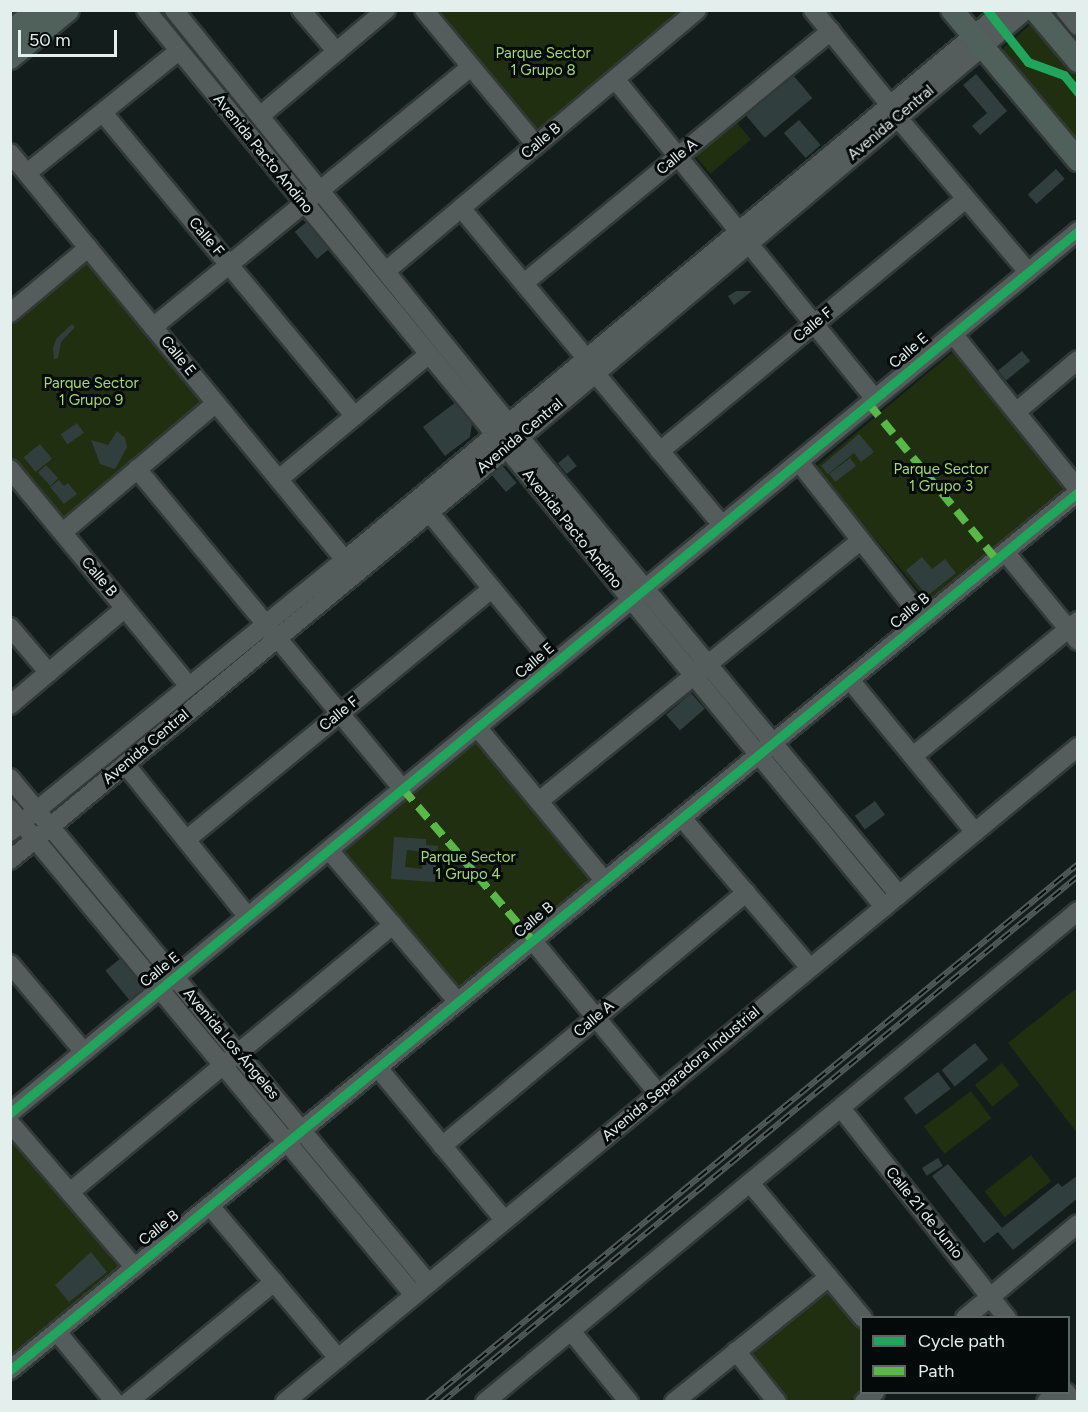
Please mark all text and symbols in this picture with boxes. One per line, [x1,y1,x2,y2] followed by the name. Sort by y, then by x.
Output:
[21,18,120,56] scale bar
[29,29,71,51] text: 50 m
[495,44,591,79] park label: Parque Sector 1 Grupo 8
[844,82,938,164] street label: Avenida Central
[209,91,317,217] street label: Avenida Pacto Andino
[518,119,564,163] street label: Calle B
[653,135,701,179] street label: Calle A
[185,214,227,260] street label: Calle F
[790,304,836,346] street label: Calle F
[886,329,932,373] street label: Calle E
[157,333,199,379] street label: Calle E
[43,374,139,409] park label: Parque Sector 1 Grupo 9
[473,395,567,477] street label: Avenida Central
[893,460,989,495] park label: Parque Sector 1 Grupo 3
[518,466,626,592] street label: Avenida Pacto Andino
[77,554,121,600] street label: Calle B
[887,589,933,633] street label: Calle B
[512,639,558,683] street label: Calle E
[316,693,362,735] street label: Calle F
[99,706,193,788] street label: Avenida Central
[420,848,516,883] park label: Parque Sector 1 Grupo 4
[511,898,557,942] street label: Calle B
[137,949,183,991] street label: Calle E
[179,985,283,1103] street label: Avenida Los Ángeles
[570,997,618,1041] street label: Calle A
[599,1003,763,1145] street label: Avenida Separadora Industrial
[882,1164,966,1262] street label: Calle 21 de Junio
[135,1206,183,1250] street label: Calle B
[860,1316,1070,1394] legend
[918,1330,1005,1352] text: Cycle path
[918,1360,954,1382] text: Path

